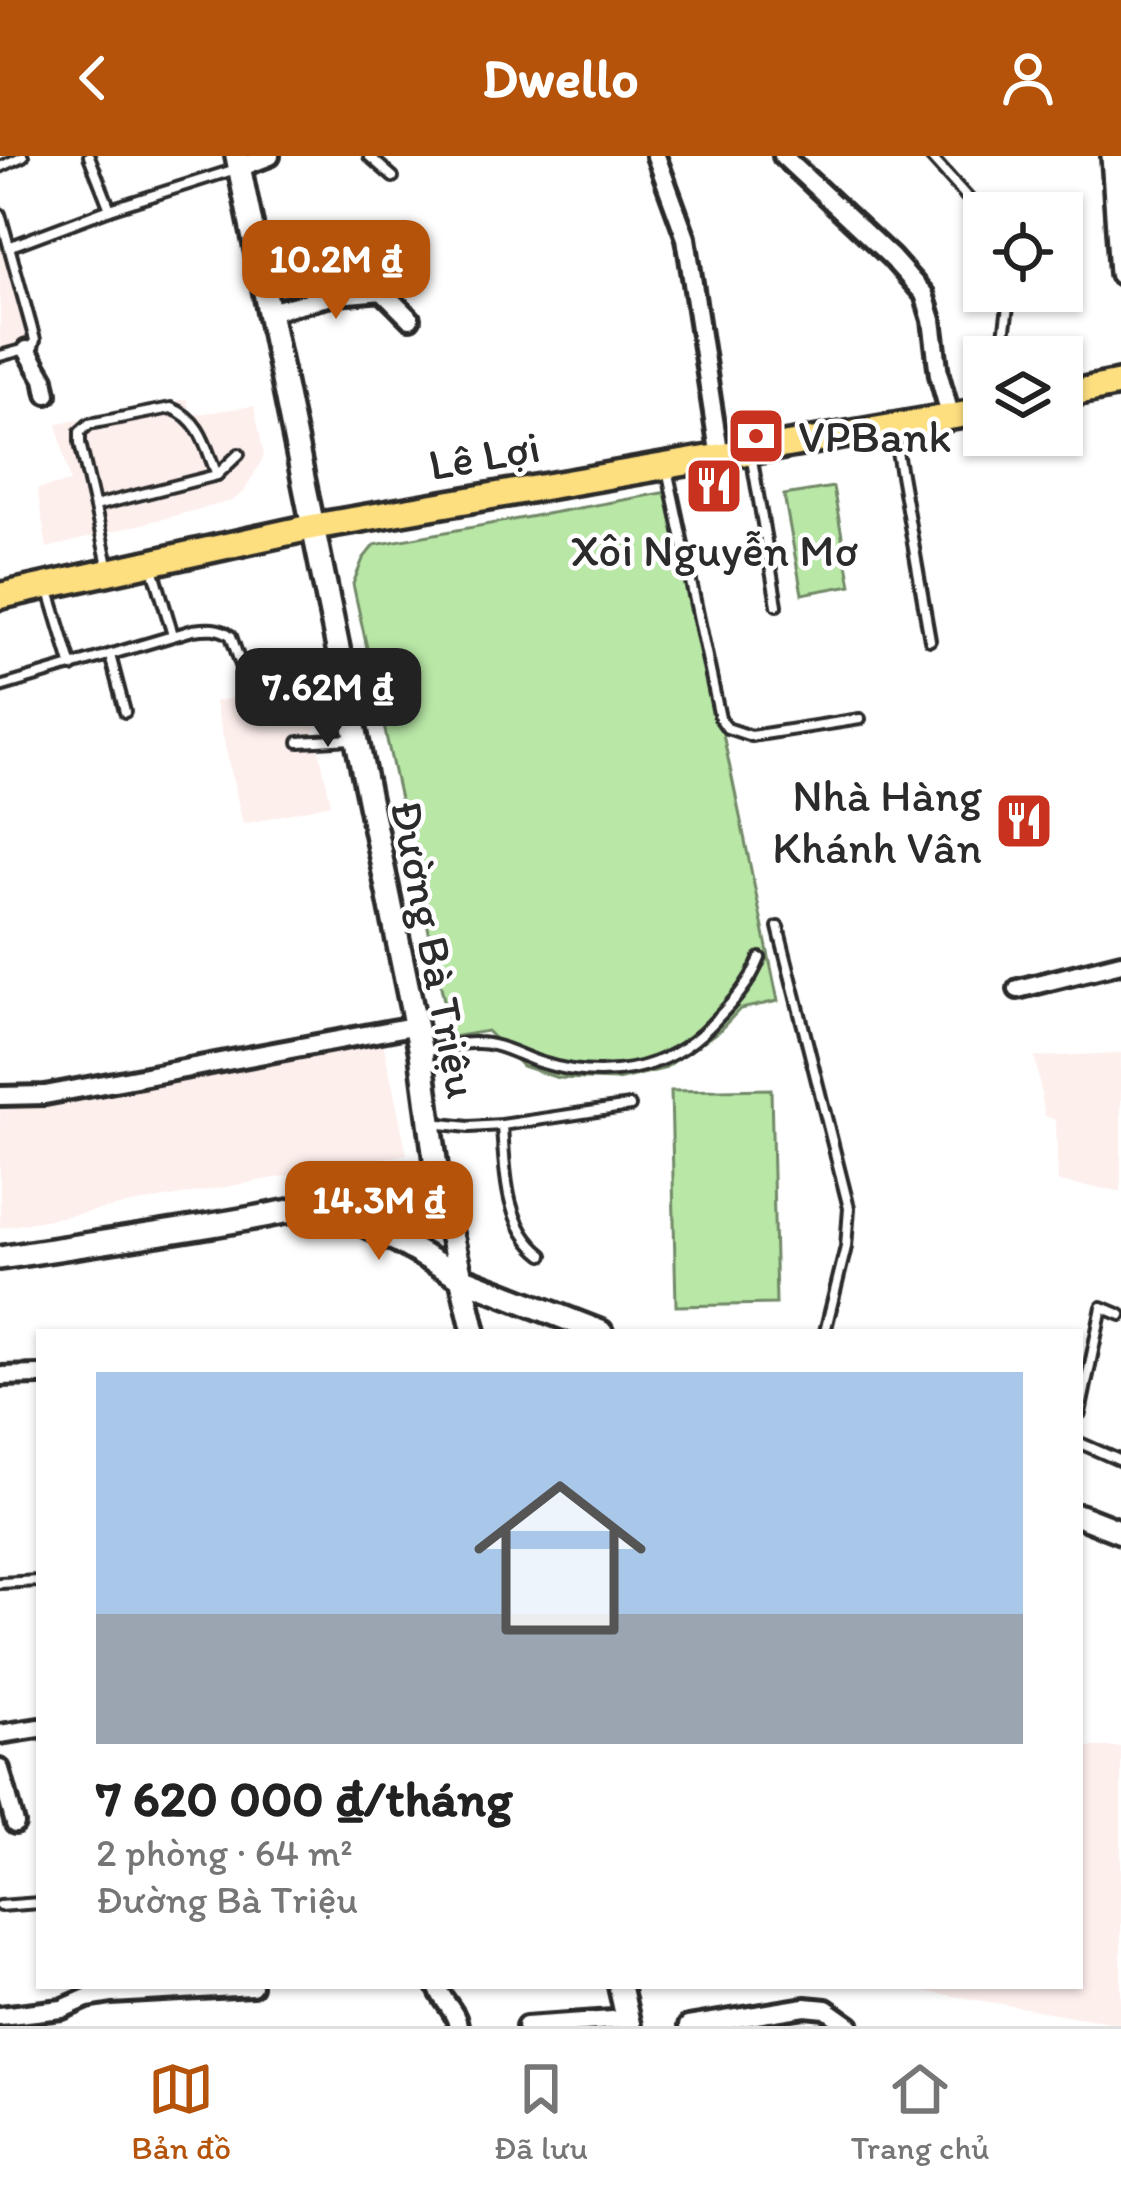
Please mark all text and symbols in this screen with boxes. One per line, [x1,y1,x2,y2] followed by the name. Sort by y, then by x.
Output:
[60,45,126,111] icon: back
[995,45,1061,111] icon: person
[482,46,639,111] text: Dwello
[963,192,1083,456] map controls
[963,192,1083,312] button: locate
[225,220,447,322] pin: 10.2M ₫
[269,235,403,282] text: 10.2M ₫
[963,336,1083,456] button: layers
[725,405,787,467] bank icon: VPBank
[798,409,952,463] place label: VPBank
[424,419,544,491] street label: Lê Lợi
[683,455,745,517] restaurant icon: Xôi Nguyễn Mơ
[570,523,859,577] place label: Xôi Nguyễn Mơ
[217,648,439,750] pin: 7.62M ₫
[262,663,394,710] text: 7.62M ₫
[772,768,982,874] place label: Nhà Hàng Khánh Vân
[993,790,1055,852] restaurant icon: Nhà Hàng Khánh Vân
[380,795,490,1103] street label: Đường Bà Triệu
[268,1161,490,1263] pin: 14.3M ₫
[312,1176,446,1223] text: 14.3M ₫
[452,1450,668,1666] icon: home
[96,1768,512,1829] text: 7 620 000 ₫/tháng
[96,1829,353,1876] text: 2 phòng · 64 m²
[96,1876,358,1923] text: Đường Bà Triệu
[131,2056,231,2167] tab: Bản đồ
[494,2056,588,2167] tab: Đã lưu
[851,2056,990,2167] tab: Trang chủ

